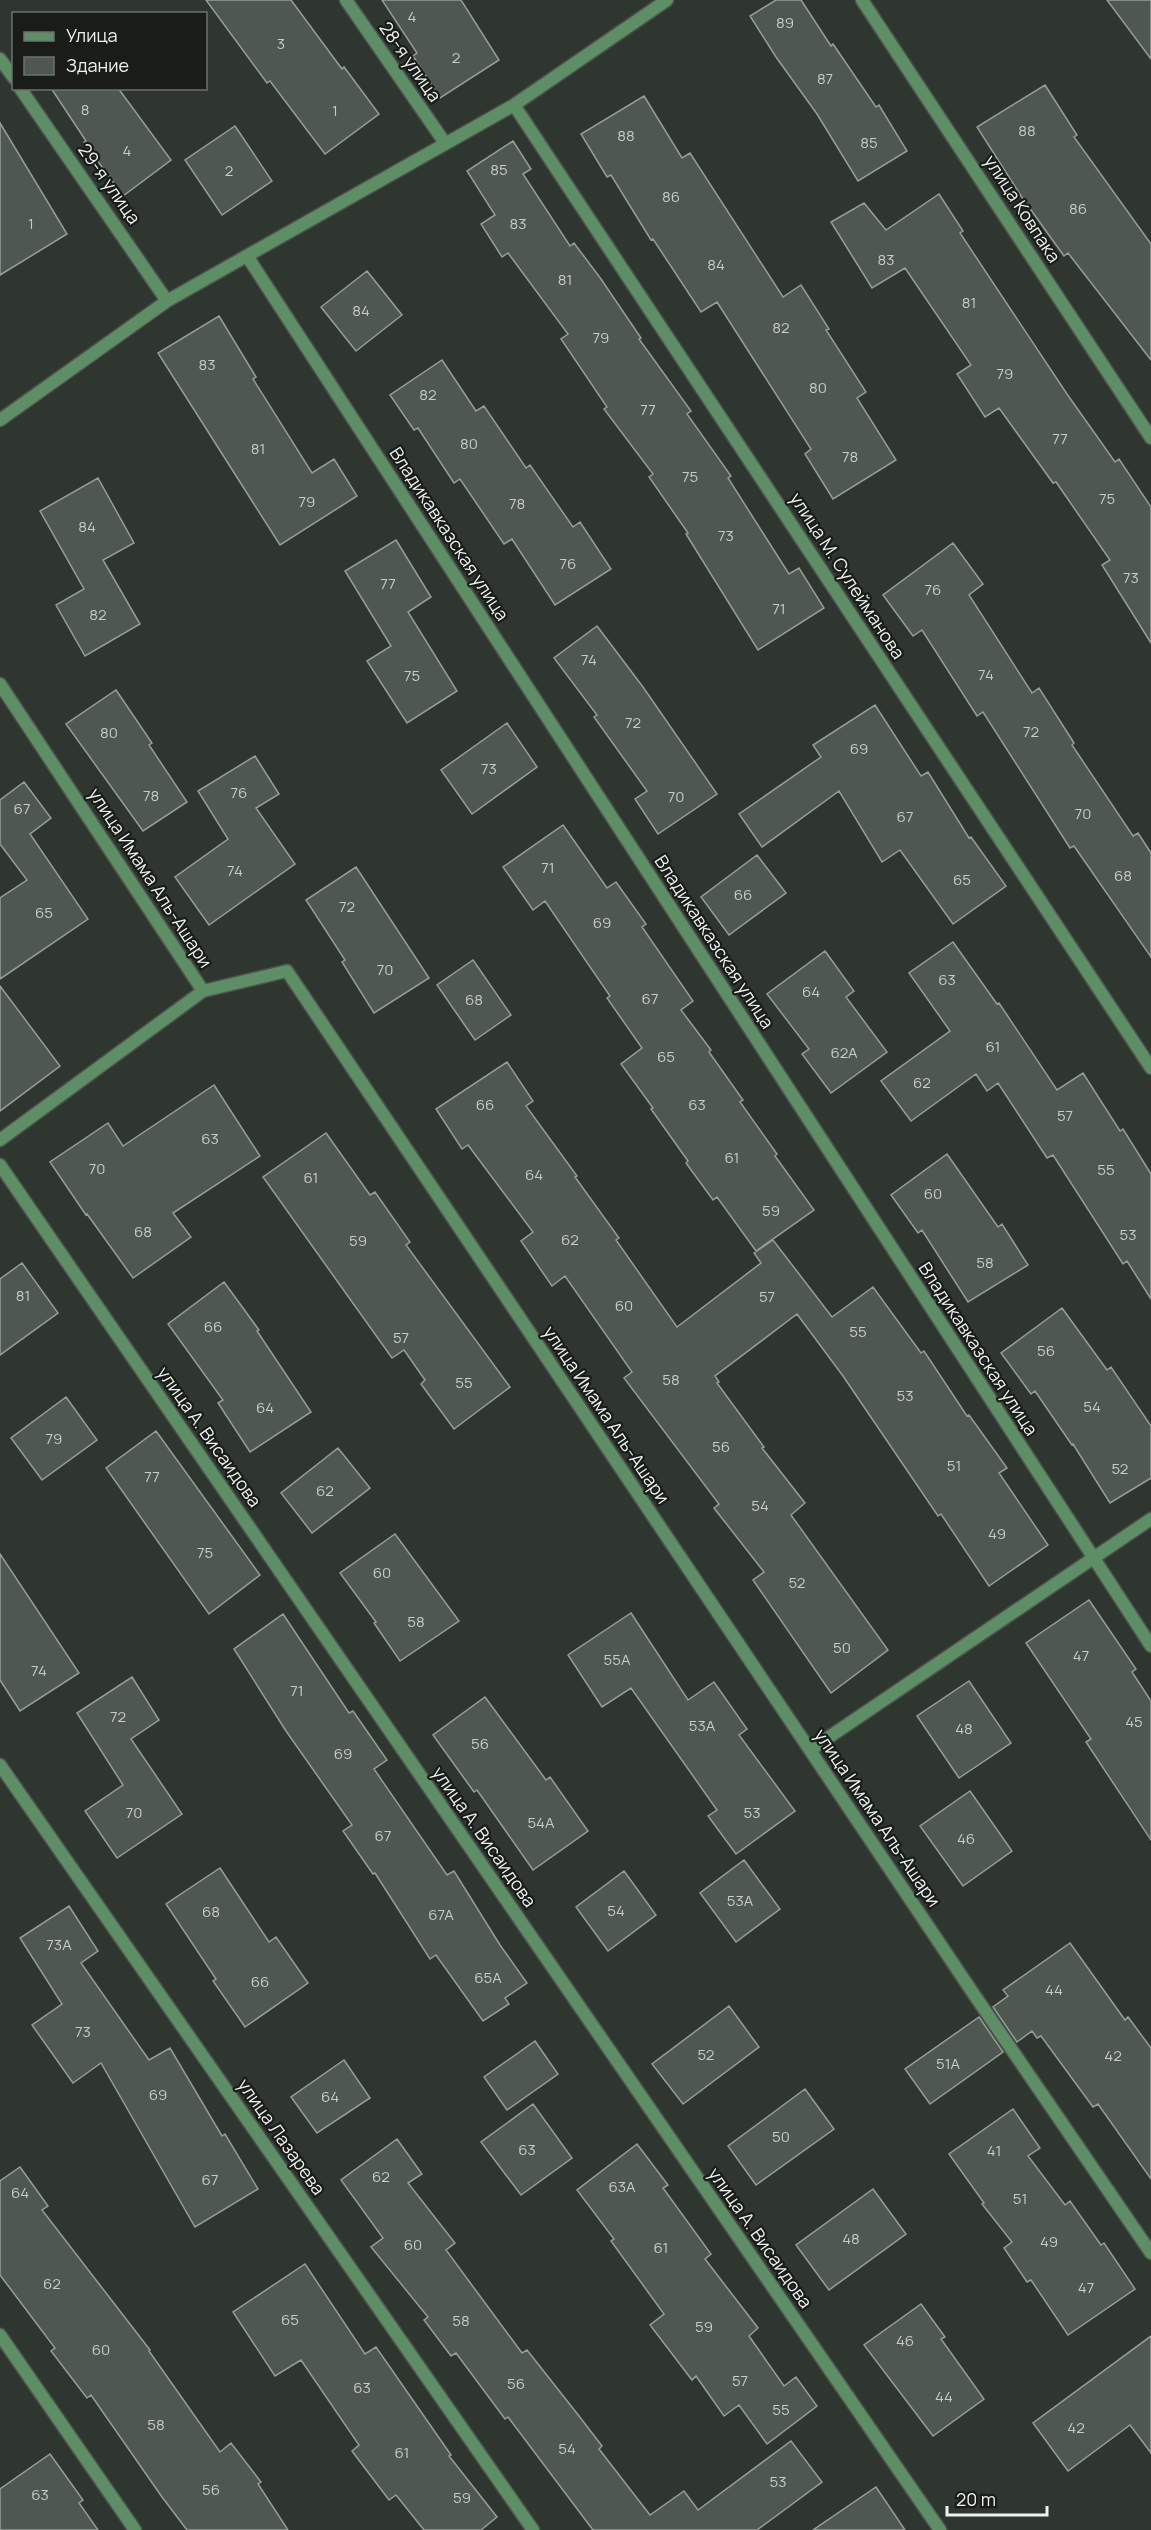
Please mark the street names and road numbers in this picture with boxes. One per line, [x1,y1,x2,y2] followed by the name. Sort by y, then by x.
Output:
[374,17,447,106] street label: 28-я улица
[73,138,146,229] street label: 29-я улица
[979,150,1067,267] street label: улица Ковпака
[385,442,515,625] street label: Владикавказская улица
[785,487,911,663] street label: улица М. Сулейманова
[84,783,218,972] street label: улица Имама Аль-Ашари
[650,850,780,1033] street label: Владикавказская улица
[914,1257,1044,1440] street label: Владикавказская улица
[538,1321,675,1508] street label: улица Имама Аль-Ашари
[152,1361,267,1512] street label: улица А. Висаидова
[809,1724,946,1911] street label: улица Имама Аль-Ашари
[427,1761,542,1912] street label: улица А. Висаидова
[233,2073,331,2199] street label: улица Лазарева
[703,2162,818,2313] street label: улица А. Висаидова

